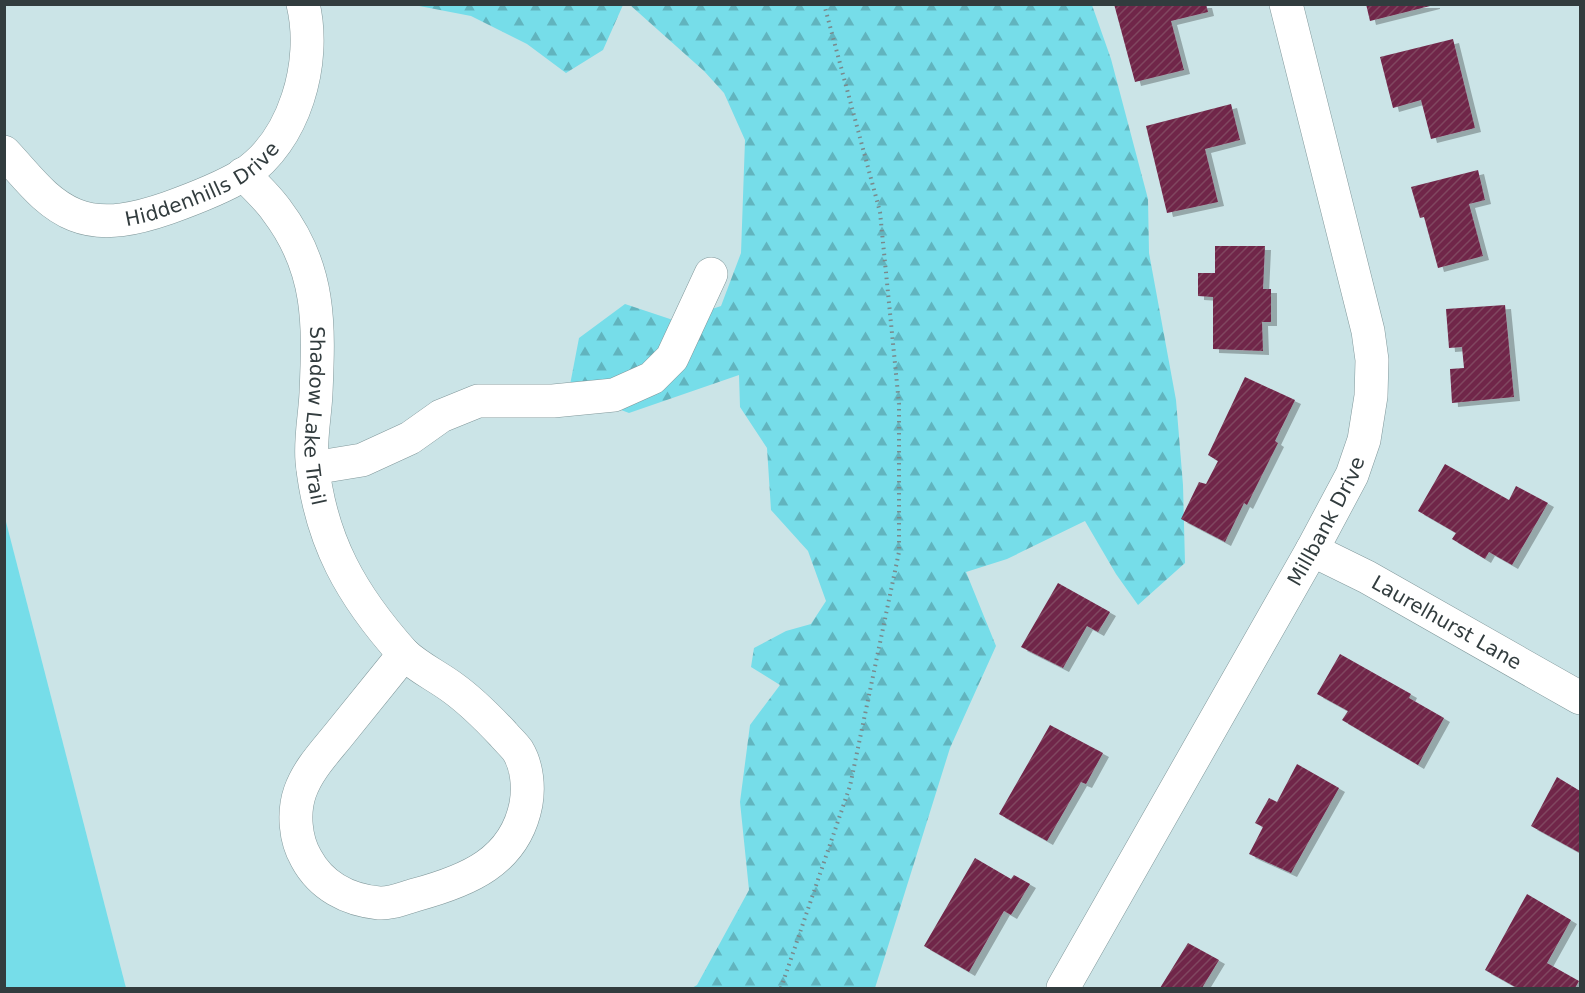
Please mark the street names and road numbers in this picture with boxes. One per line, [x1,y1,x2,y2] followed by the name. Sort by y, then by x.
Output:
[123,137,284,231] street label: Hiddenhills Drive
[299,326,331,508] street label: Shadow Lake Trail
[1282,453,1369,590] street label: Millbank Drive
[1368,570,1526,674] street label: Laurelhurst Lane

